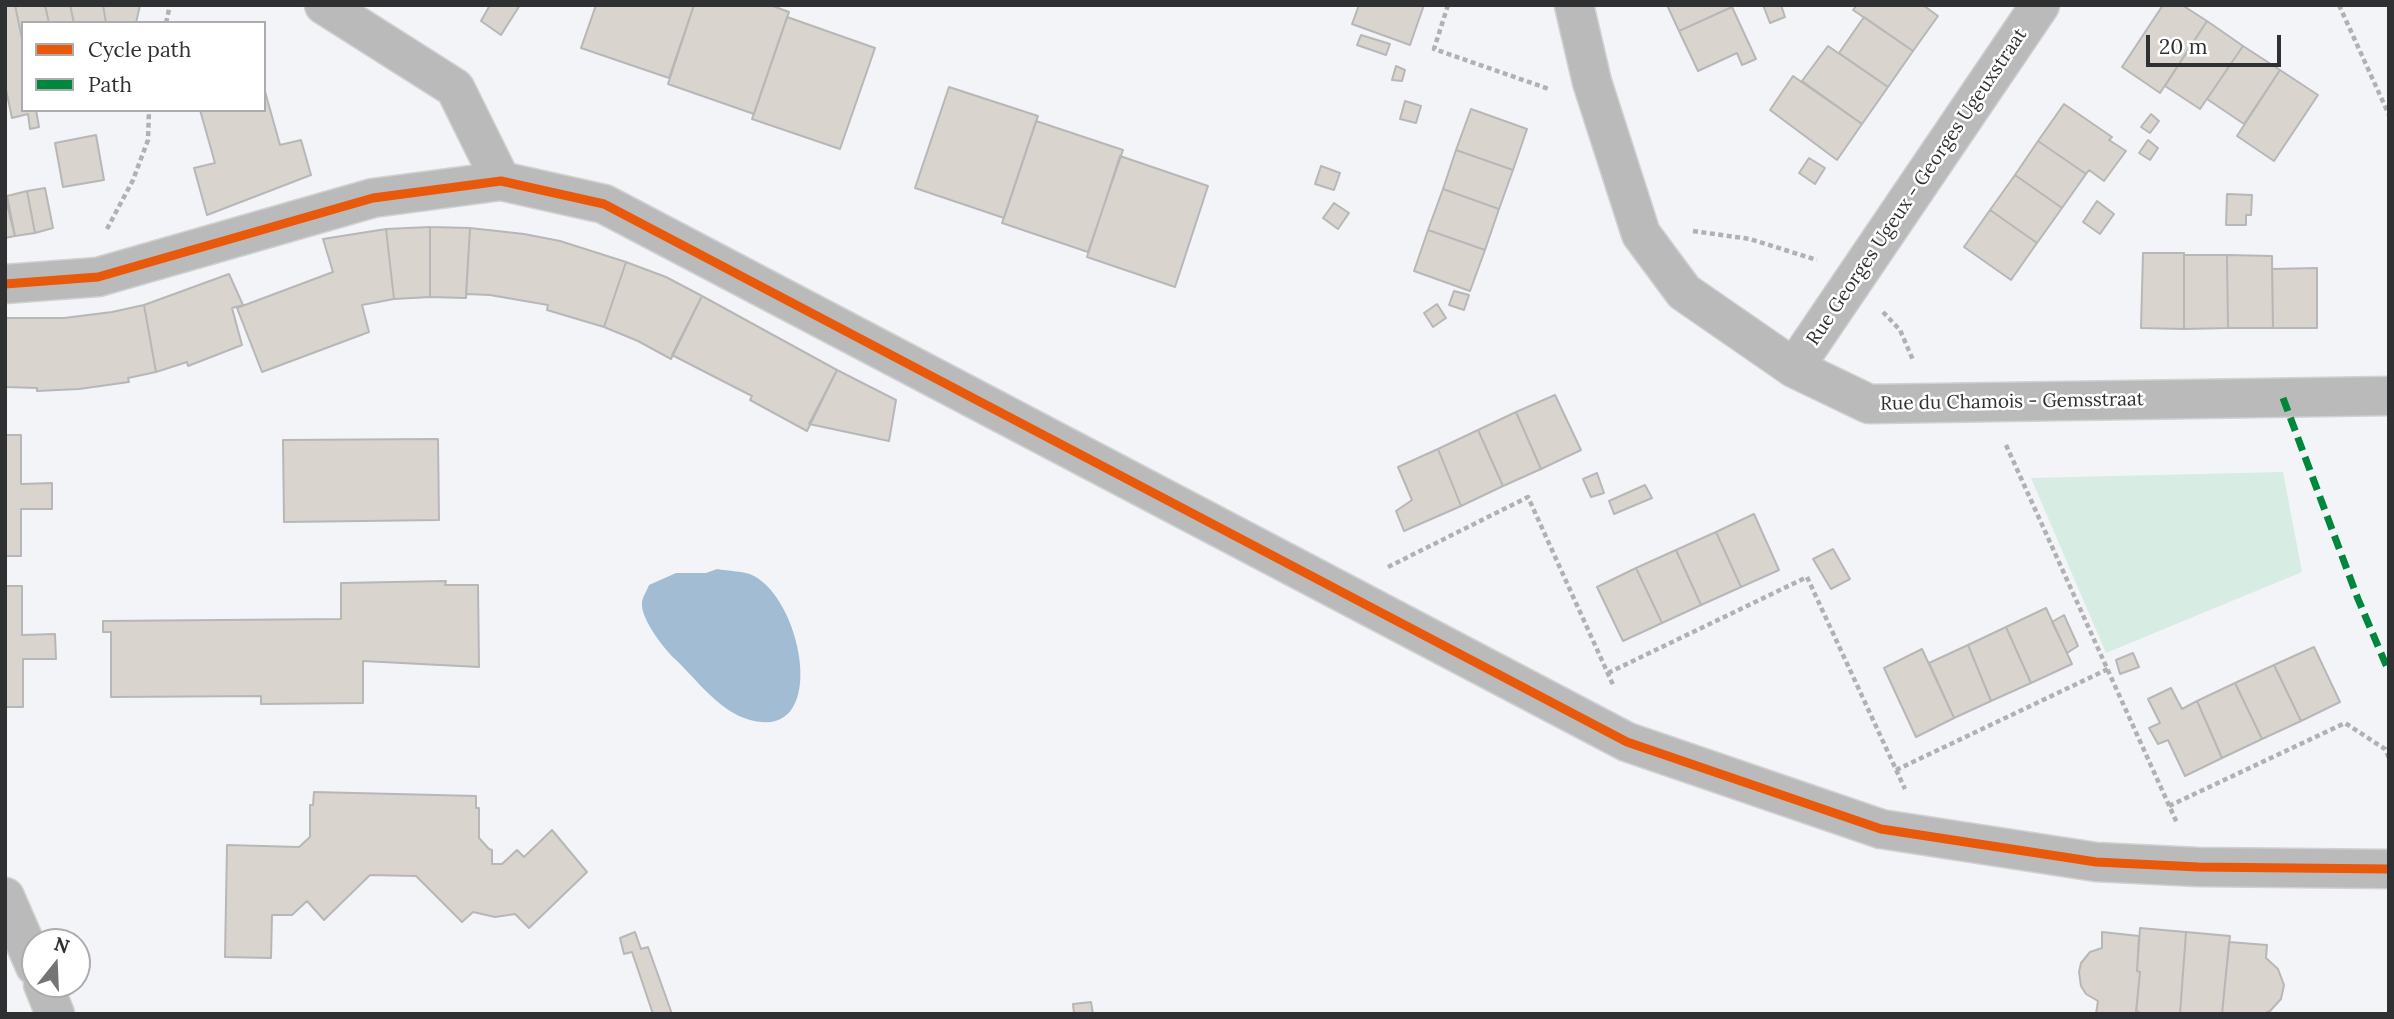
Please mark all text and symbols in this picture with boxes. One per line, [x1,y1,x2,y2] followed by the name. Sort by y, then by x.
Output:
[21,21,266,112] legend
[2149,21,2284,65] scale bar
[1802,24,2032,350] street label: Rue Georges Ugeux - Georges Ugeuxstraat
[2159,33,2208,60] text: 20 m
[88,36,191,63] text: Cycle path
[88,71,132,98] text: Path
[1880,388,2144,416] street label: Rue du Chamois - Gemsstraat
[21,928,91,998] north arrow
[51,931,73,959] text: N

